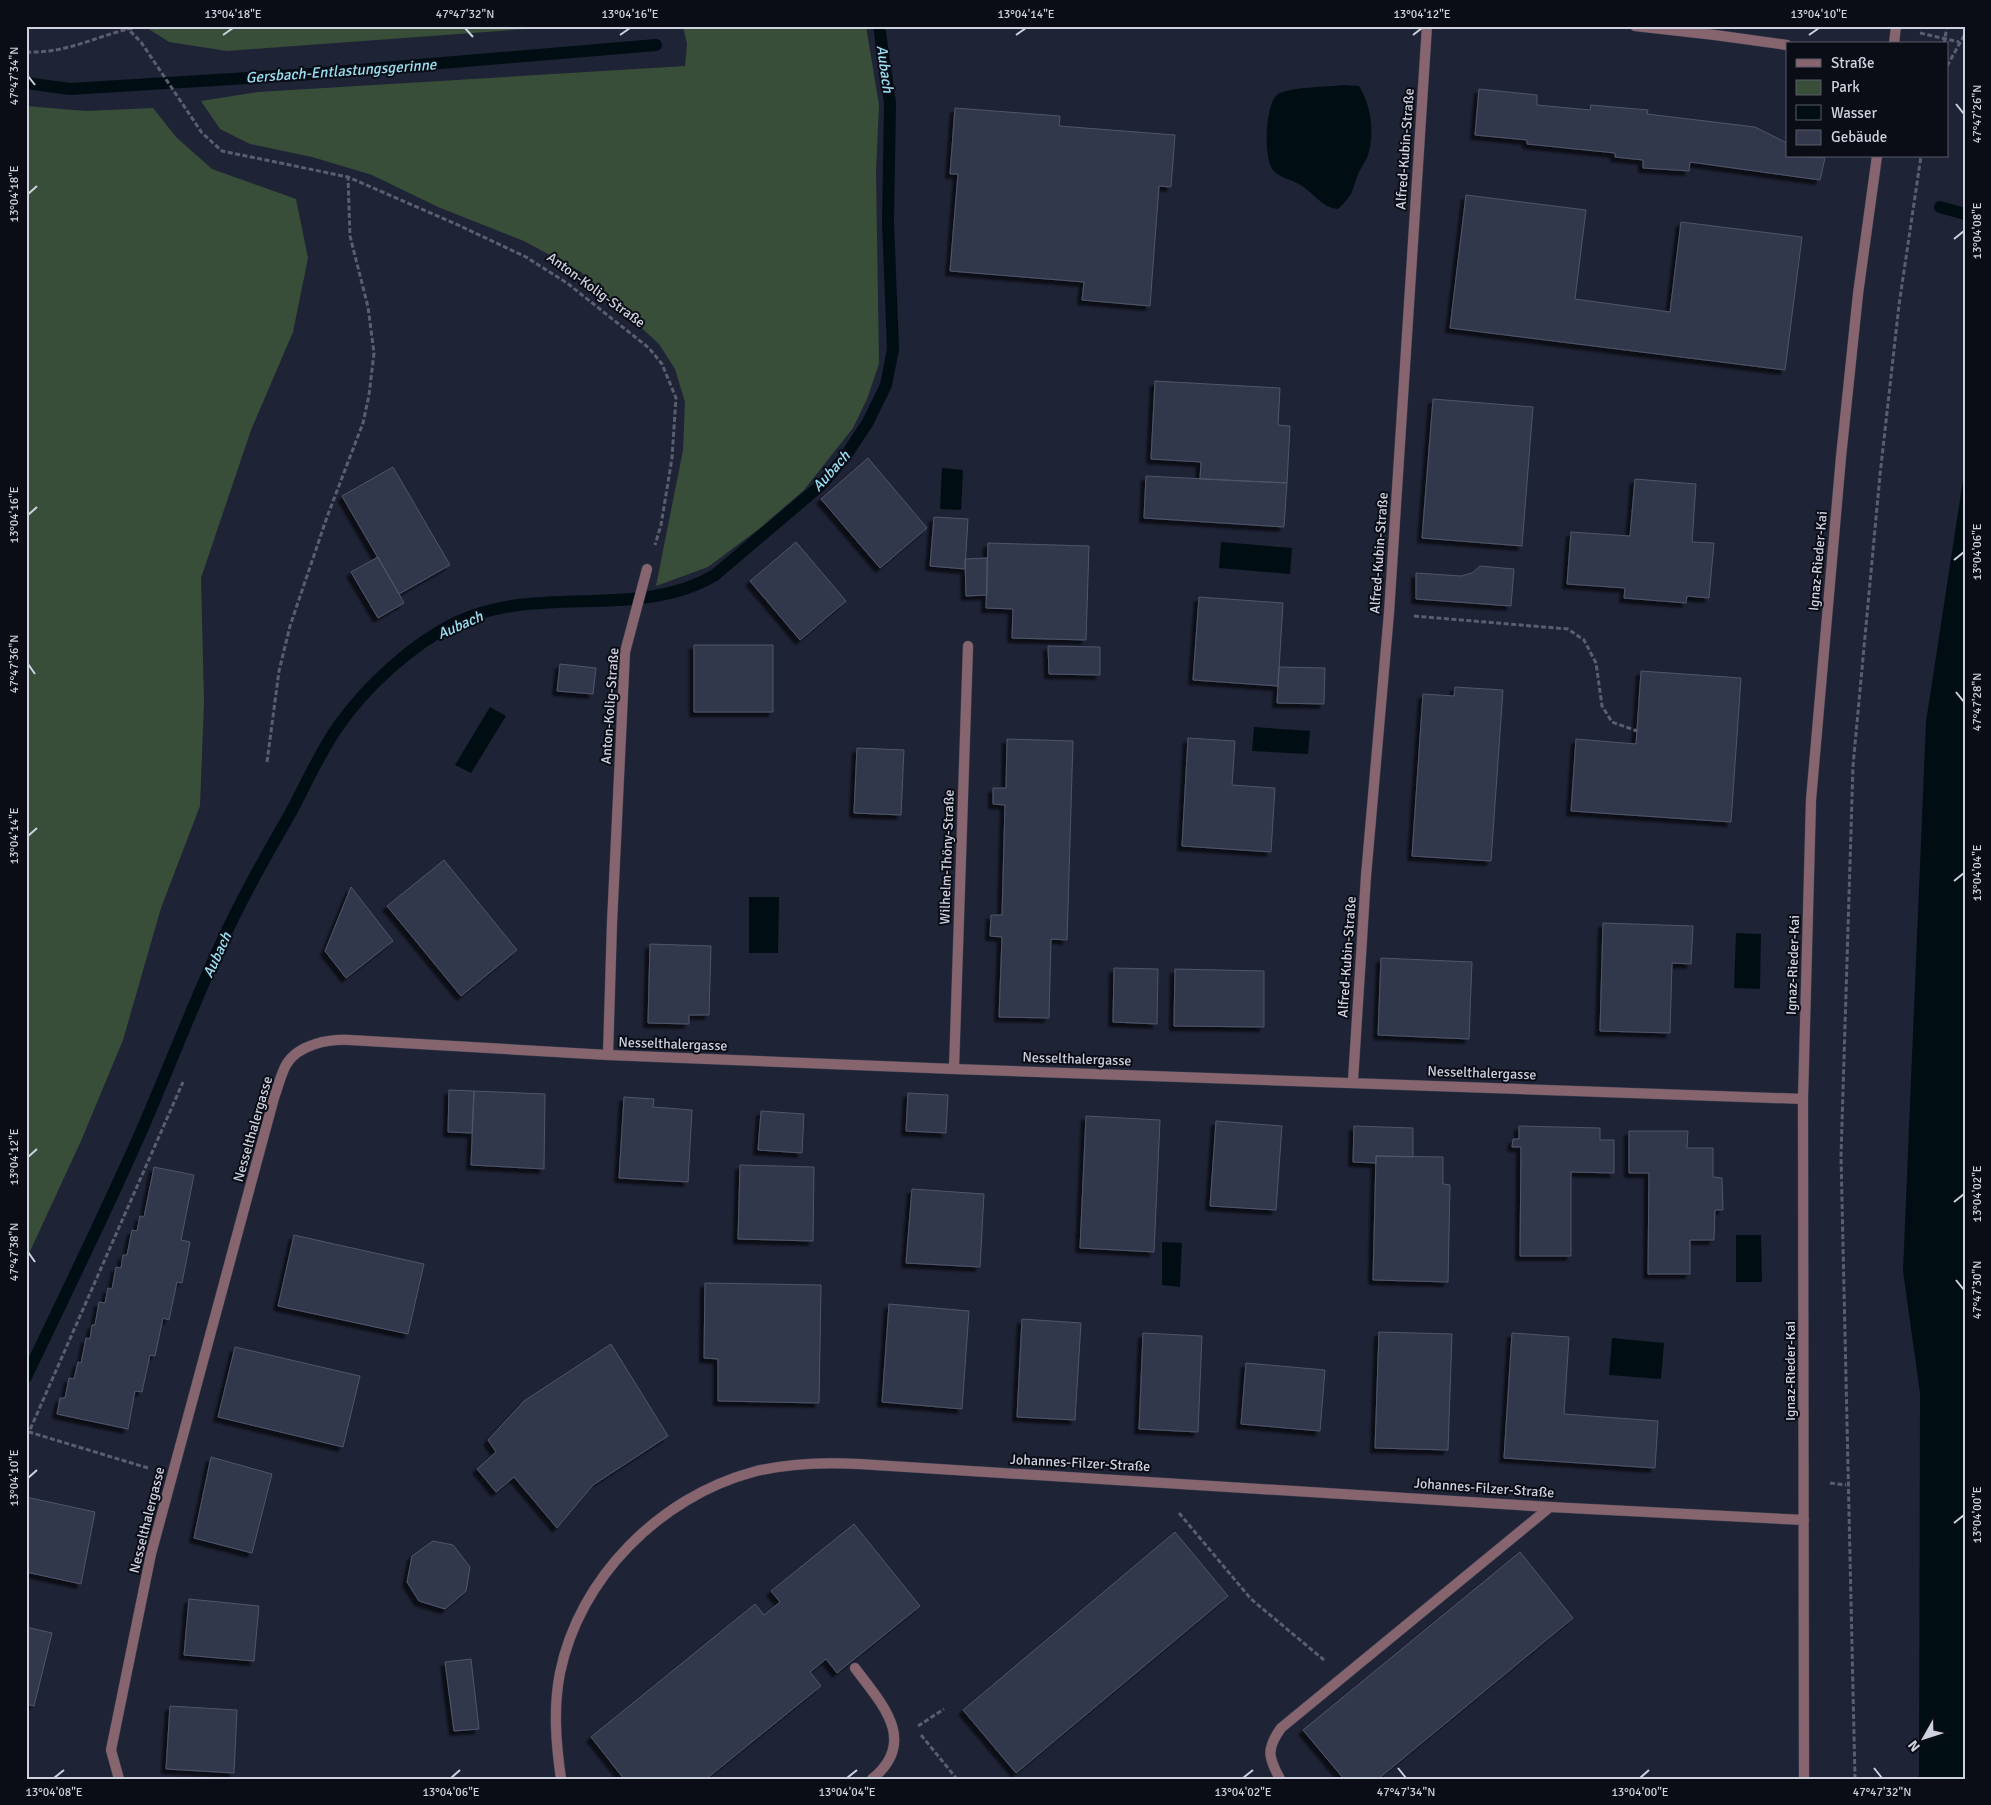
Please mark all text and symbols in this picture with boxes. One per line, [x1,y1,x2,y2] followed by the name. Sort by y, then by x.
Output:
[204,7,262,22] text: 13°04'18"E
[436,7,494,22] text: 47°47'32"N
[601,7,659,22] text: 13°04'16"E
[997,7,1055,22] text: 13°04'14"E
[1393,7,1451,22] text: 13°04'12"E
[1790,7,1848,22] text: 13°04'10"E
[1786,42,1948,158] legend
[873,44,897,95] water label: Aubach
[7,47,22,105] text: 47°47'34"N
[1831,54,1875,72] text: Straße
[245,55,438,87] water label: Gersbach-Entlastungsgerinne
[1831,78,1860,96] text: Park
[1970,85,1985,143] text: 47°47'26"N
[1392,88,1418,210] street label: Alfred-Kubin-Straße
[1831,104,1877,122] text: Wasser
[1831,128,1887,146] text: Gebäude
[7,165,22,223] text: 13°04'18"E
[1970,202,1985,260] text: 13°04'08"E
[544,249,648,331] street label: Anton-Kolig-Straße
[808,447,854,495] water label: Aubach
[7,486,22,544] text: 13°04'16"E
[1366,492,1392,614] street label: Alfred-Kubin-Straße
[1805,510,1831,612] street label: Ignaz-Rieder-Kai
[1970,523,1985,581] text: 13°04'06"E
[434,607,486,643] water label: Aubach
[7,635,22,693] text: 47°47'36"N
[597,647,623,765] street label: Anton-Kolig-Straße
[1970,673,1985,731] text: 47°47'28"N
[936,789,958,925] street label: Wilhelm-Thöny-Straße
[7,807,22,865] text: 13°04'14"E
[1970,844,1985,902] text: 13°04'04"E
[1334,896,1360,1018] street label: Alfred-Kubin-Straße
[1783,915,1803,1015] street label: Ignaz-Rieder-Kai
[199,929,236,981] water label: Aubach
[618,1034,728,1054] street label: Nesselthalergasse
[1022,1049,1132,1069] street label: Nesselthalergasse
[1427,1063,1537,1083] street label: Nesselthalergasse
[230,1074,276,1184] street label: Nesselthalergasse
[7,1128,22,1186] text: 13°04'12"E
[1970,1165,1985,1223] text: 13°04'02"E
[7,1223,22,1281] text: 47°47'38"N
[1970,1261,1985,1319] text: 47°47'30"N
[1782,1321,1799,1421] street label: Ignaz-Rieder-Kai
[7,1449,22,1507] text: 13°04'10"E
[1009,1451,1151,1475] street label: Johannes-Filzer-Straße
[126,1465,168,1575] street label: Nesselthalergasse
[1413,1475,1555,1501] street label: Johannes-Filzer-Straße
[1970,1486,1985,1544] text: 13°04'00"E
[1898,1712,1948,1762] north arrow
[1905,1737,1924,1755] text: N
[25,1785,83,1800] text: 13°04'08"E
[422,1785,480,1800] text: 13°04'06"E
[818,1785,876,1800] text: 13°04'04"E
[1214,1785,1272,1800] text: 13°04'02"E
[1377,1785,1435,1800] text: 47°47'34"N
[1611,1785,1669,1800] text: 13°04'00"E
[1853,1785,1911,1800] text: 47°47'32"N

